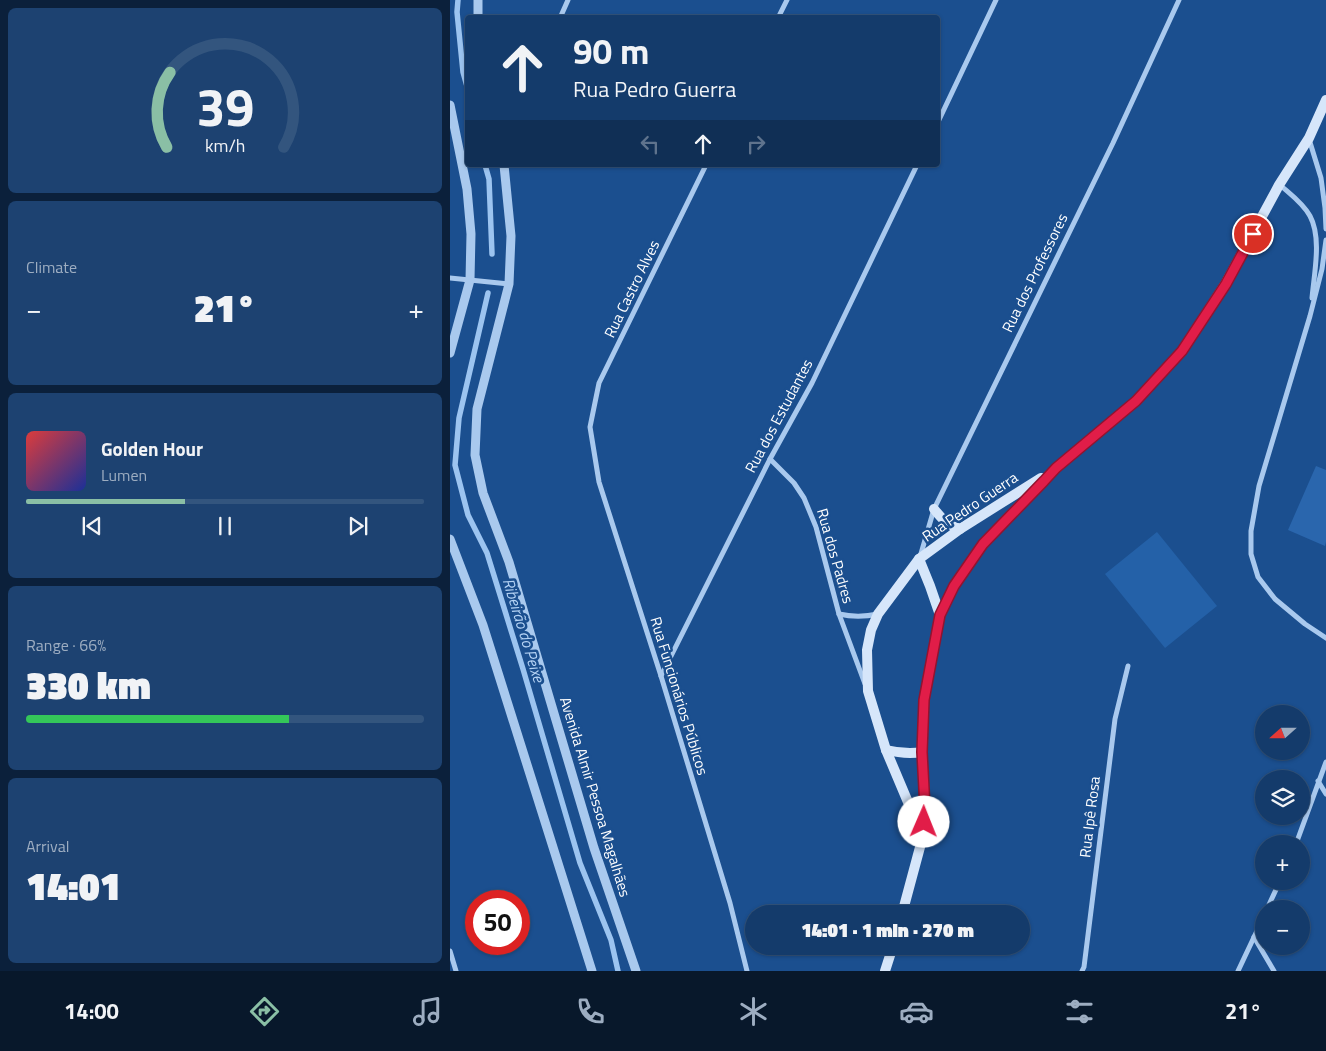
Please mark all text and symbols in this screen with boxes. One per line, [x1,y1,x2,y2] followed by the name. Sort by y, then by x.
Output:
[573,24,649,78] text: 90 m
[490,35,555,100] icon: ahead
[196,67,254,146] text: 39
[573,72,736,106] text: Rua Pedro Guerra
[636,130,664,158] icon: left
[689,130,717,158] icon: ahead
[742,130,770,158] icon: right
[205,132,245,159] text: km/h
[996,209,1073,336] street label: Rua dos Professores
[1232,213,1274,255] pin
[1239,220,1267,248] icon: arrive
[598,236,665,342] street label: Rua Castro Alves
[26,255,77,279] text: Climate
[194,279,256,337] text: 21°
[26,287,42,330] text: −
[408,287,424,330] text: +
[739,355,818,477] street label: Rua dos Estudantes
[101,434,203,463] text: Golden Hour
[101,463,147,487] text: Lumen
[917,466,1023,547] street label: Rua Pedro Guerra
[811,506,860,606] street label: Rua dos Padres
[78,512,106,540] icon: previous
[211,512,239,540] icon: pause
[344,512,372,540] icon: next
[497,575,552,687] water label: Ribeirão do Peixe
[644,614,715,778] street label: Rua Funcionários Públicos
[26,633,106,657] text: Range · 66%
[26,656,151,714] text: 330 km
[554,694,637,900] street label: Avenida Almir Pessoa Magalhães
[1255,705,1310,760] north arrow
[1255,705,1310,955] map controls
[1255,770,1310,825] button: layers
[1073,774,1106,859] street label: Rua Ipê Rosa
[897,795,949,847] position arrow
[26,834,69,858] text: Arrival
[1255,835,1310,890] button: +
[26,857,121,915] text: 14:01
[465,890,530,955] speed limit sign: 50
[1255,900,1310,955] button: −
[801,915,974,944] text: 14:01 · 1 min · 270 m
[64,994,119,1028] text: 14:00
[247,994,282,1029] icon: directions
[410,994,445,1029] icon: music
[573,994,608,1029] icon: phone
[736,994,771,1029] icon: climate
[899,994,934,1029] icon: car
[1062,994,1097,1029] icon: filters
[1225,994,1262,1028] text: 21°

